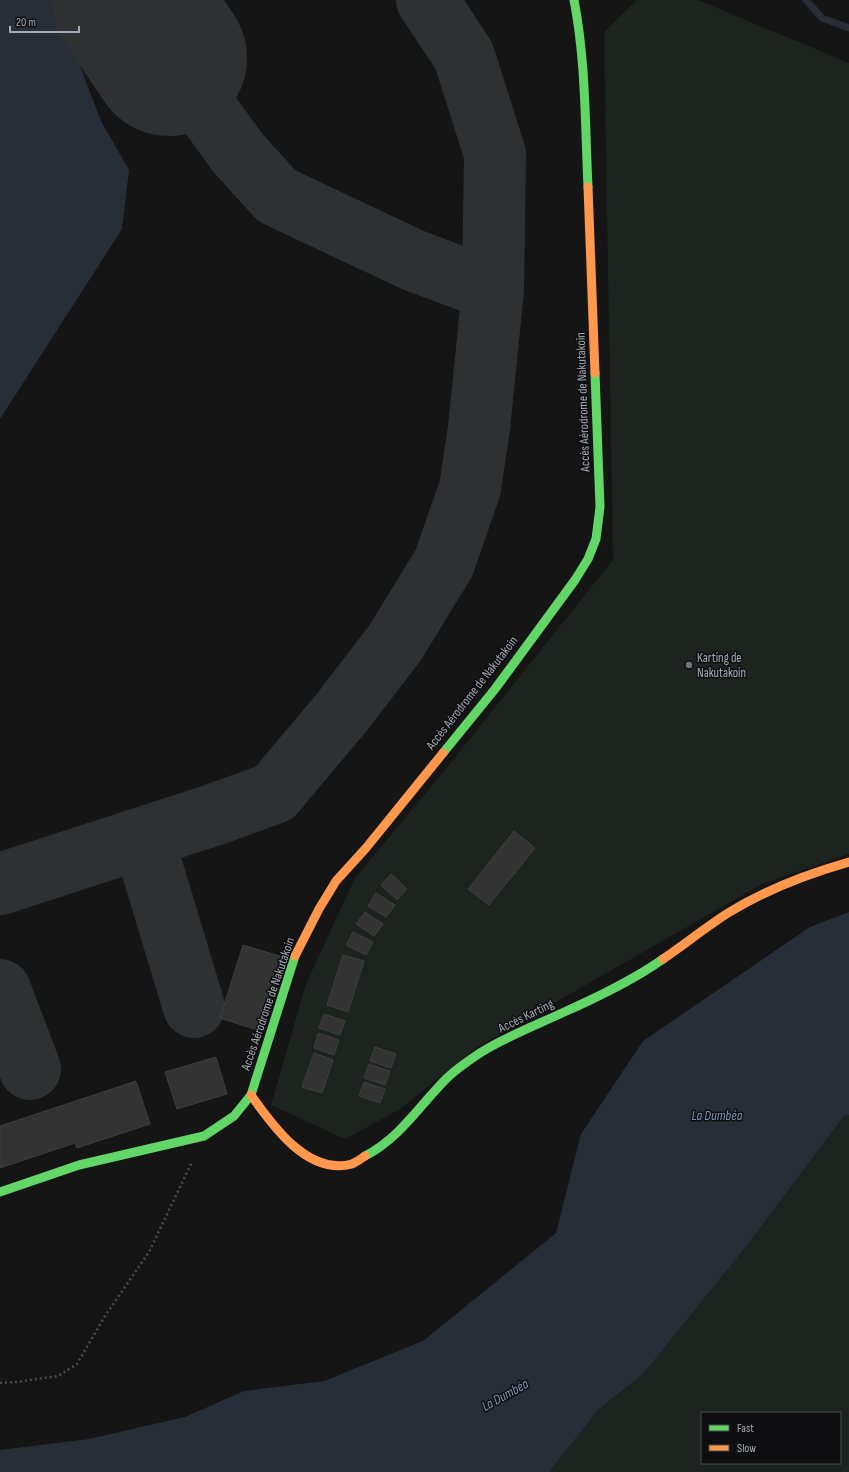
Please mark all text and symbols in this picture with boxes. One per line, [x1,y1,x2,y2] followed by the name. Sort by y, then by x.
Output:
[10,8,79,34] scale bar
[16,15,36,30] text: 20 m
[573,332,593,473] street label: Accès Aérodrome de Nakutakoin
[422,633,521,754] street label: Accès Aérodrome de Nakutakoin
[697,650,746,681] place label: Karting de Nakutakoin
[684,660,694,670] marker: Karting de Nakutakoin
[237,935,298,1074] street label: Accès Aérodrome de Nakutakoin
[495,996,556,1037] street label: Accès Karting
[692,1107,743,1124] water label: La Dumbéa
[479,1375,532,1415] water label: La Dumbéa
[701,1412,841,1464] legend
[737,1421,754,1436] text: Fast
[737,1441,756,1456] text: Slow

